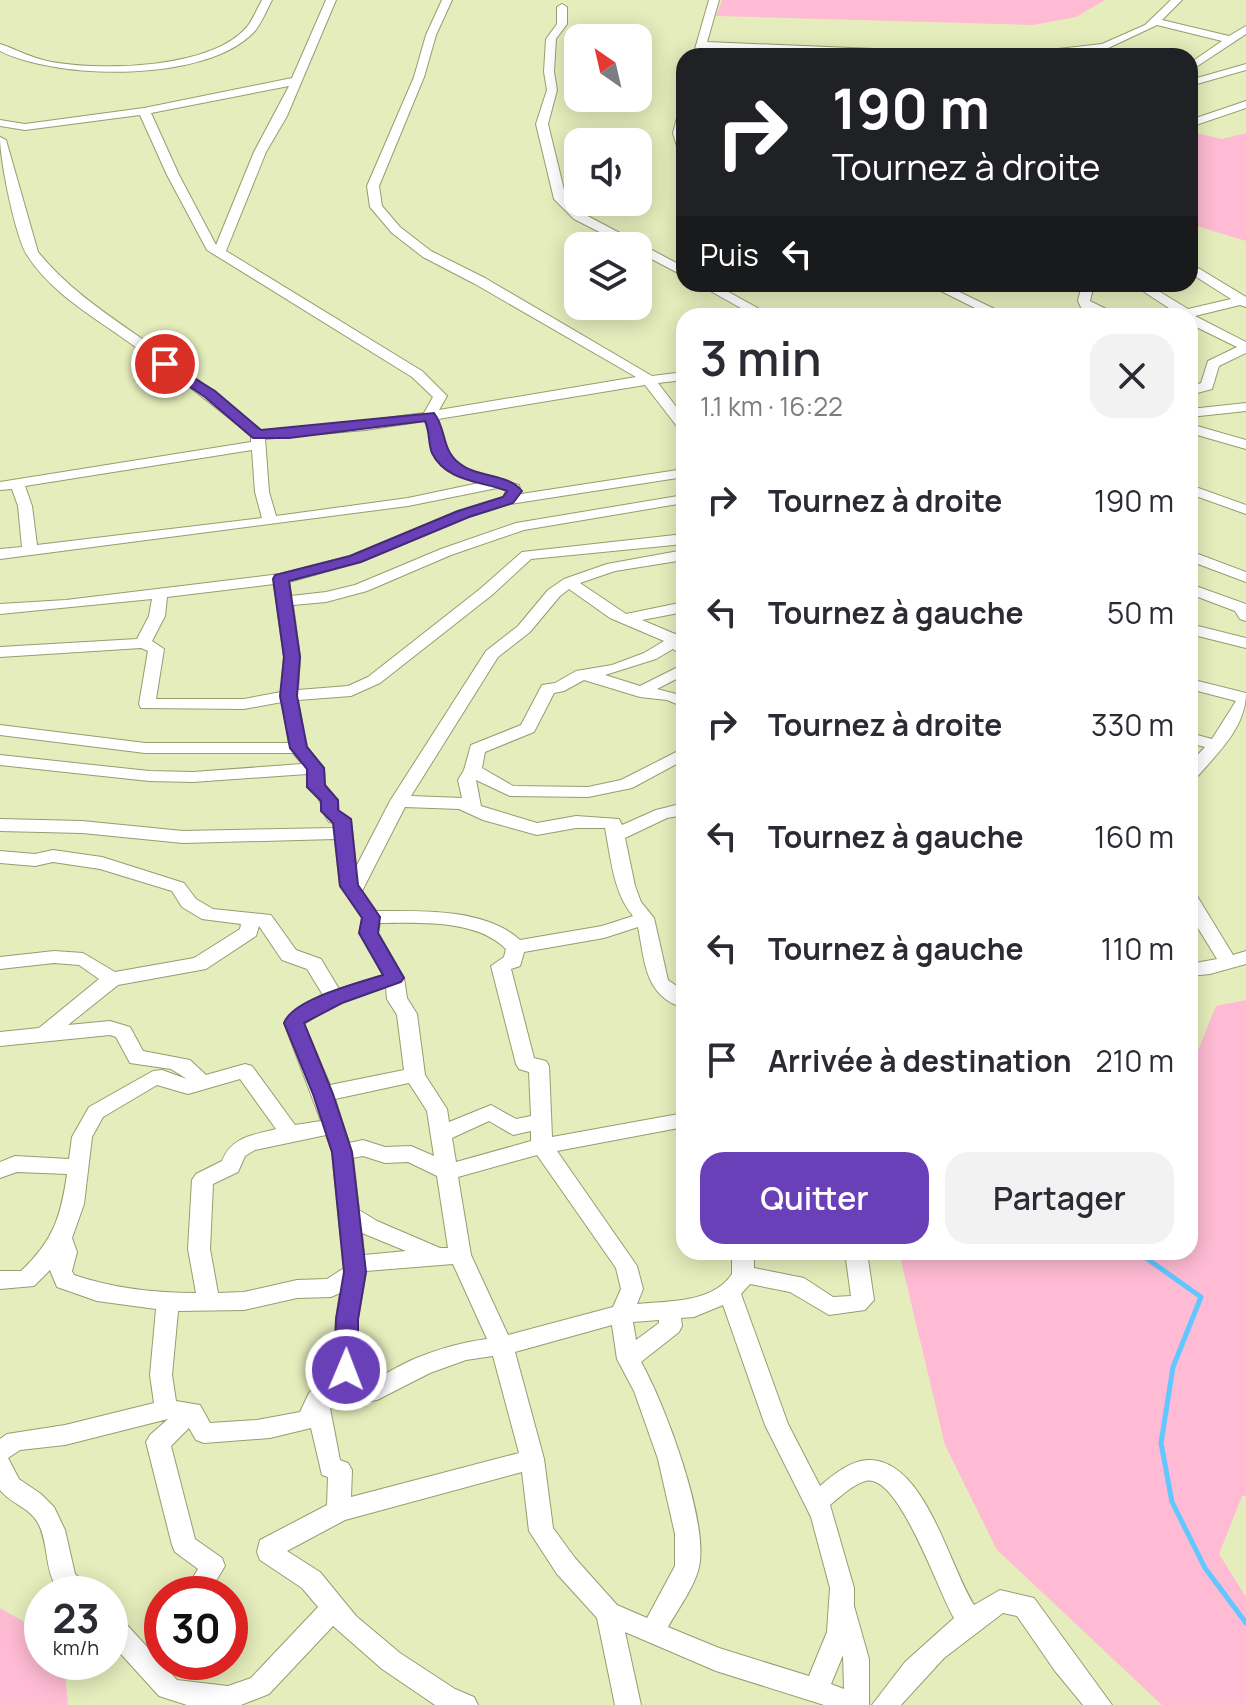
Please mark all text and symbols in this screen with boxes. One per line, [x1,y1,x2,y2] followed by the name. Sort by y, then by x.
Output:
[564,24,652,112] north arrow
[564,24,652,320] map controls
[832,69,990,146] text: 190 m
[700,80,804,184] icon: right
[564,128,652,216] button: sound
[832,142,1100,191] text: Tournez à droite
[564,232,652,320] button: layers
[775,232,819,276] icon: left
[700,234,759,275] text: Puis
[700,325,822,390] text: 3 min
[131,330,199,398] pin
[1090,334,1174,418] button: close
[143,342,187,386] icon: arrive
[700,388,843,424] text: 1.1 km · 16:22
[700,478,744,522] icon: right
[768,480,1002,521] text: Tournez à droite
[1094,480,1174,521] text: 190 m
[700,590,744,634] icon: left
[768,592,1024,633] text: Tournez à gauche
[1107,592,1174,633] text: 50 m
[700,702,744,746] icon: right
[768,704,1002,745] text: Tournez à droite
[1091,704,1174,745] text: 330 m
[700,814,744,858] icon: left
[768,816,1024,857] text: Tournez à gauche
[1094,816,1174,857] text: 160 m
[700,926,744,970] icon: left
[768,928,1024,969] text: Tournez à gauche
[1101,928,1174,969] text: 110 m
[700,1038,744,1082] icon: arrive
[768,1040,1071,1081] text: Arrivée à destination
[1095,1040,1174,1081] text: 210 m
[700,1152,929,1244] button: Quitter
[945,1152,1174,1244] button: Partager
[304,1328,388,1412] position arrow
[144,1576,248,1680] speed limit sign: 30
[52,1590,100,1645] text: 23
[53,1634,99,1661] text: km/h

